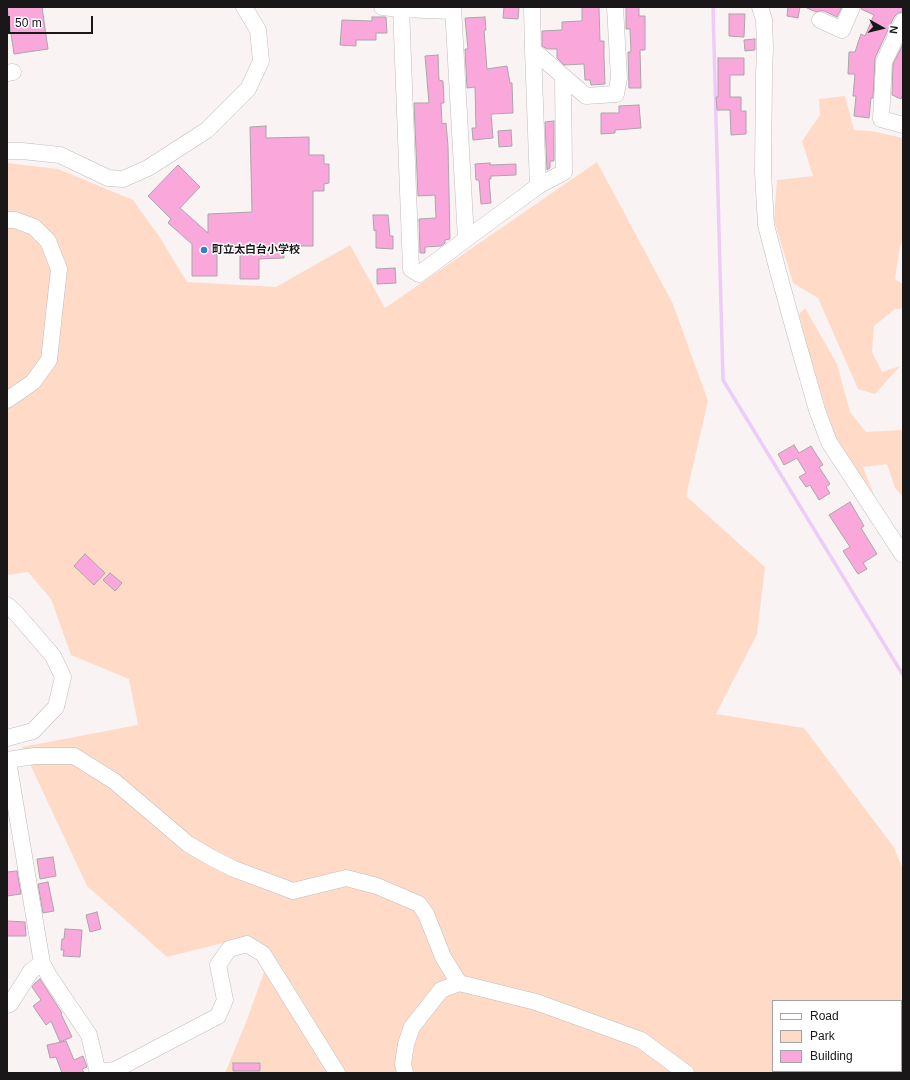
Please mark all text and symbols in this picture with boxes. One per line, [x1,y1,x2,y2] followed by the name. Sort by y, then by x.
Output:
[10,8,95,34] scale bar
[862,8,902,48] north arrow
[15,16,42,30] text: 50 m
[887,25,900,34] text: N
[212,243,300,257] place label: 町立太白台小学校
[199,245,209,255] marker: 町立太白台小学校
[772,1000,902,1072] legend
[810,1009,839,1023] text: Road
[810,1029,835,1043] text: Park
[810,1049,853,1063] text: Building

